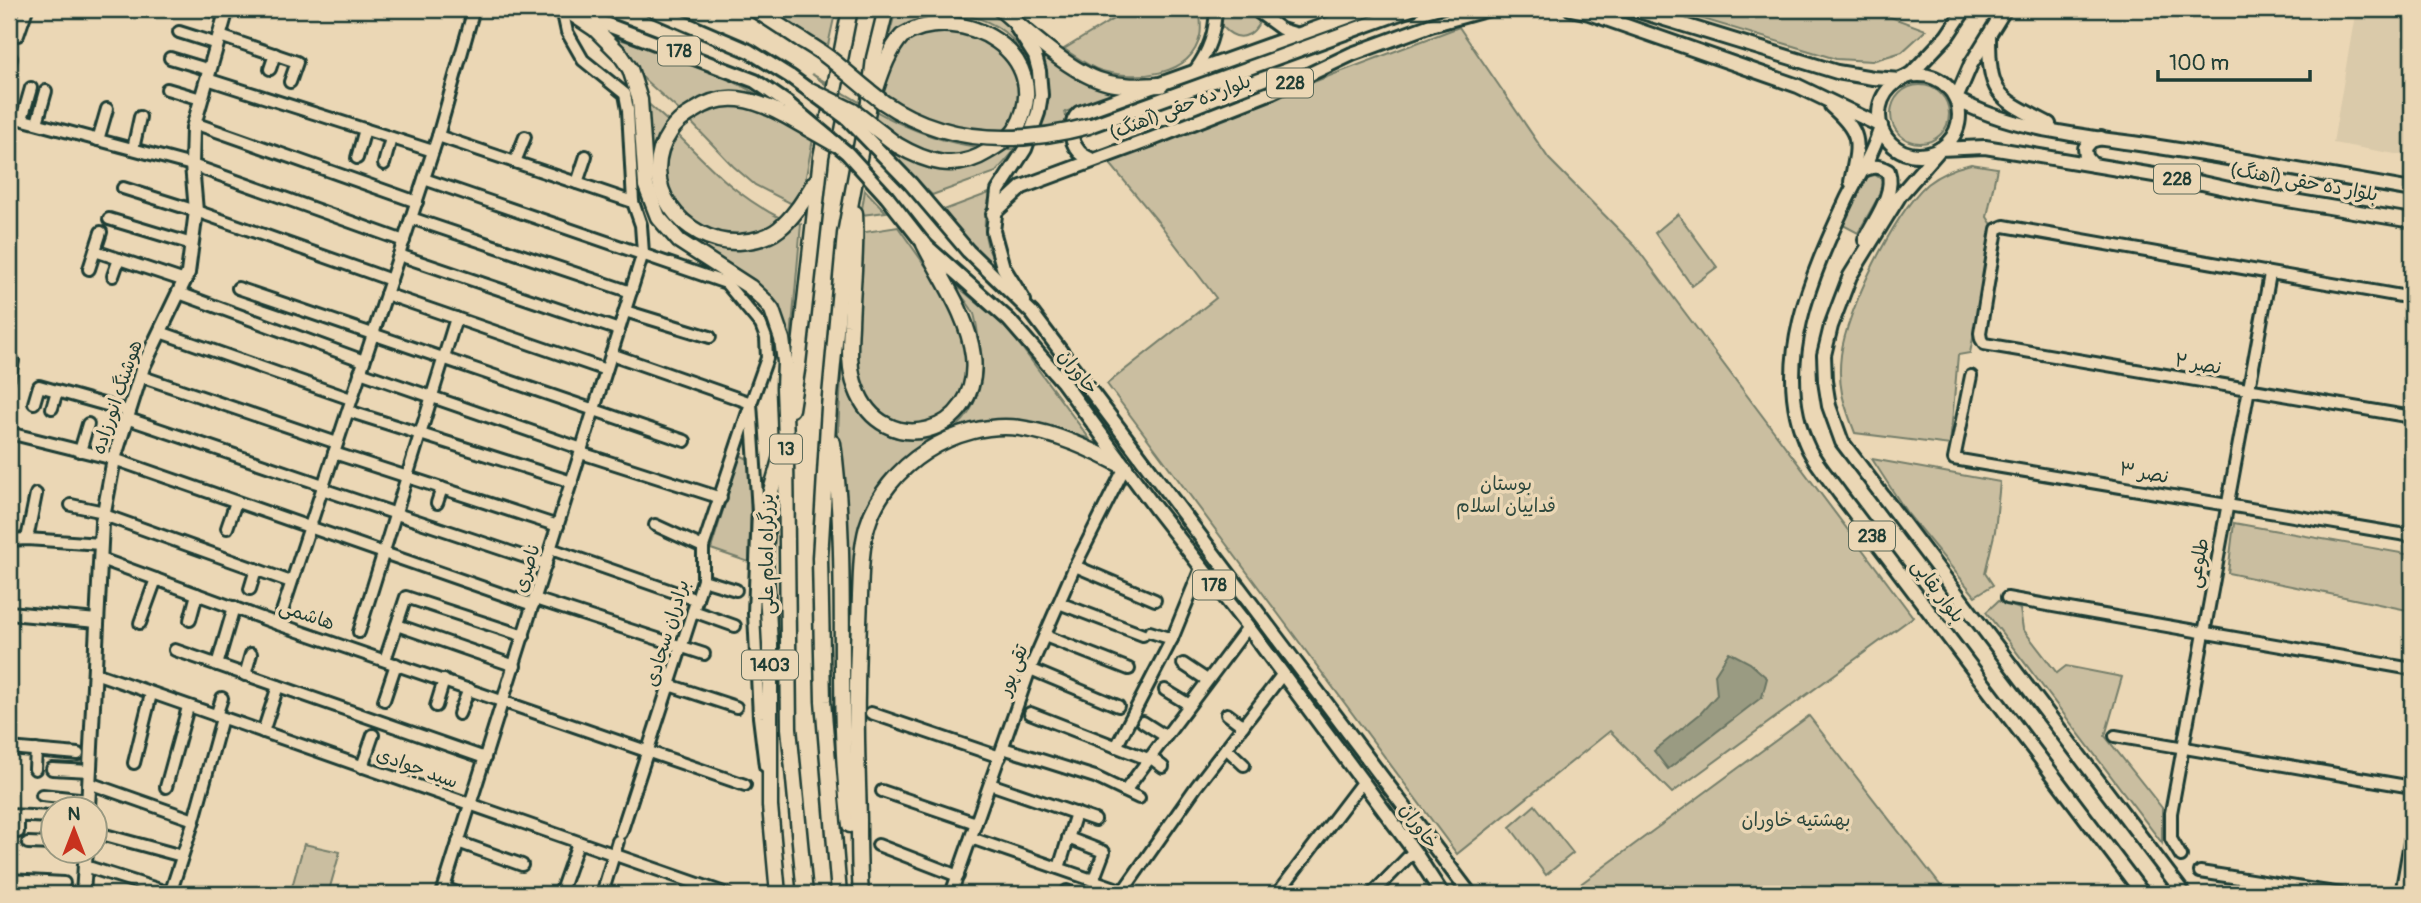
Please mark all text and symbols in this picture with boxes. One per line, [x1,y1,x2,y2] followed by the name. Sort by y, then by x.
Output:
[658,36,700,66] road number: 178
[2158,38,2311,82] scale bar
[2169,50,2229,77] text: 100 m
[1267,68,1313,98] road number: 228
[1106,69,1254,145] street label: بلوار ده حقی (آهنگ)
[2228,157,2380,207] street label: بلوار ده حقی (آهنگ)
[2154,164,2200,194] road number: 228
[86,337,148,457] street label: هوشنگ انورزاده
[1053,345,1103,399] street label: خاوران
[2173,348,2223,380] street label: نصر ۲
[770,434,802,463] road number: 13
[2117,457,2171,489] street label: نصر ۳
[1456,472,1556,520] park label: بوستان فداییان اسلام
[755,493,781,615] street label: بزرگراه امام علی
[1849,522,1895,550] road number: 238
[2182,536,2214,590] street label: طلوعی
[508,540,546,596] street label: ناصری
[1906,554,1970,628] street label: بلوار بقایی
[1193,570,1235,600] road number: 178
[639,577,695,689] street label: برادران سجادی
[276,594,338,636] street label: هاشمی
[992,641,1034,701] street label: تقی پور
[742,650,798,680] road number: 1403
[373,742,461,794] street label: سید جوادی
[38,794,108,864] north arrow
[1394,798,1444,854] street label: خاوران
[68,802,81,826] text: N
[1741,808,1851,832] park label: بهشتیه خاوران

